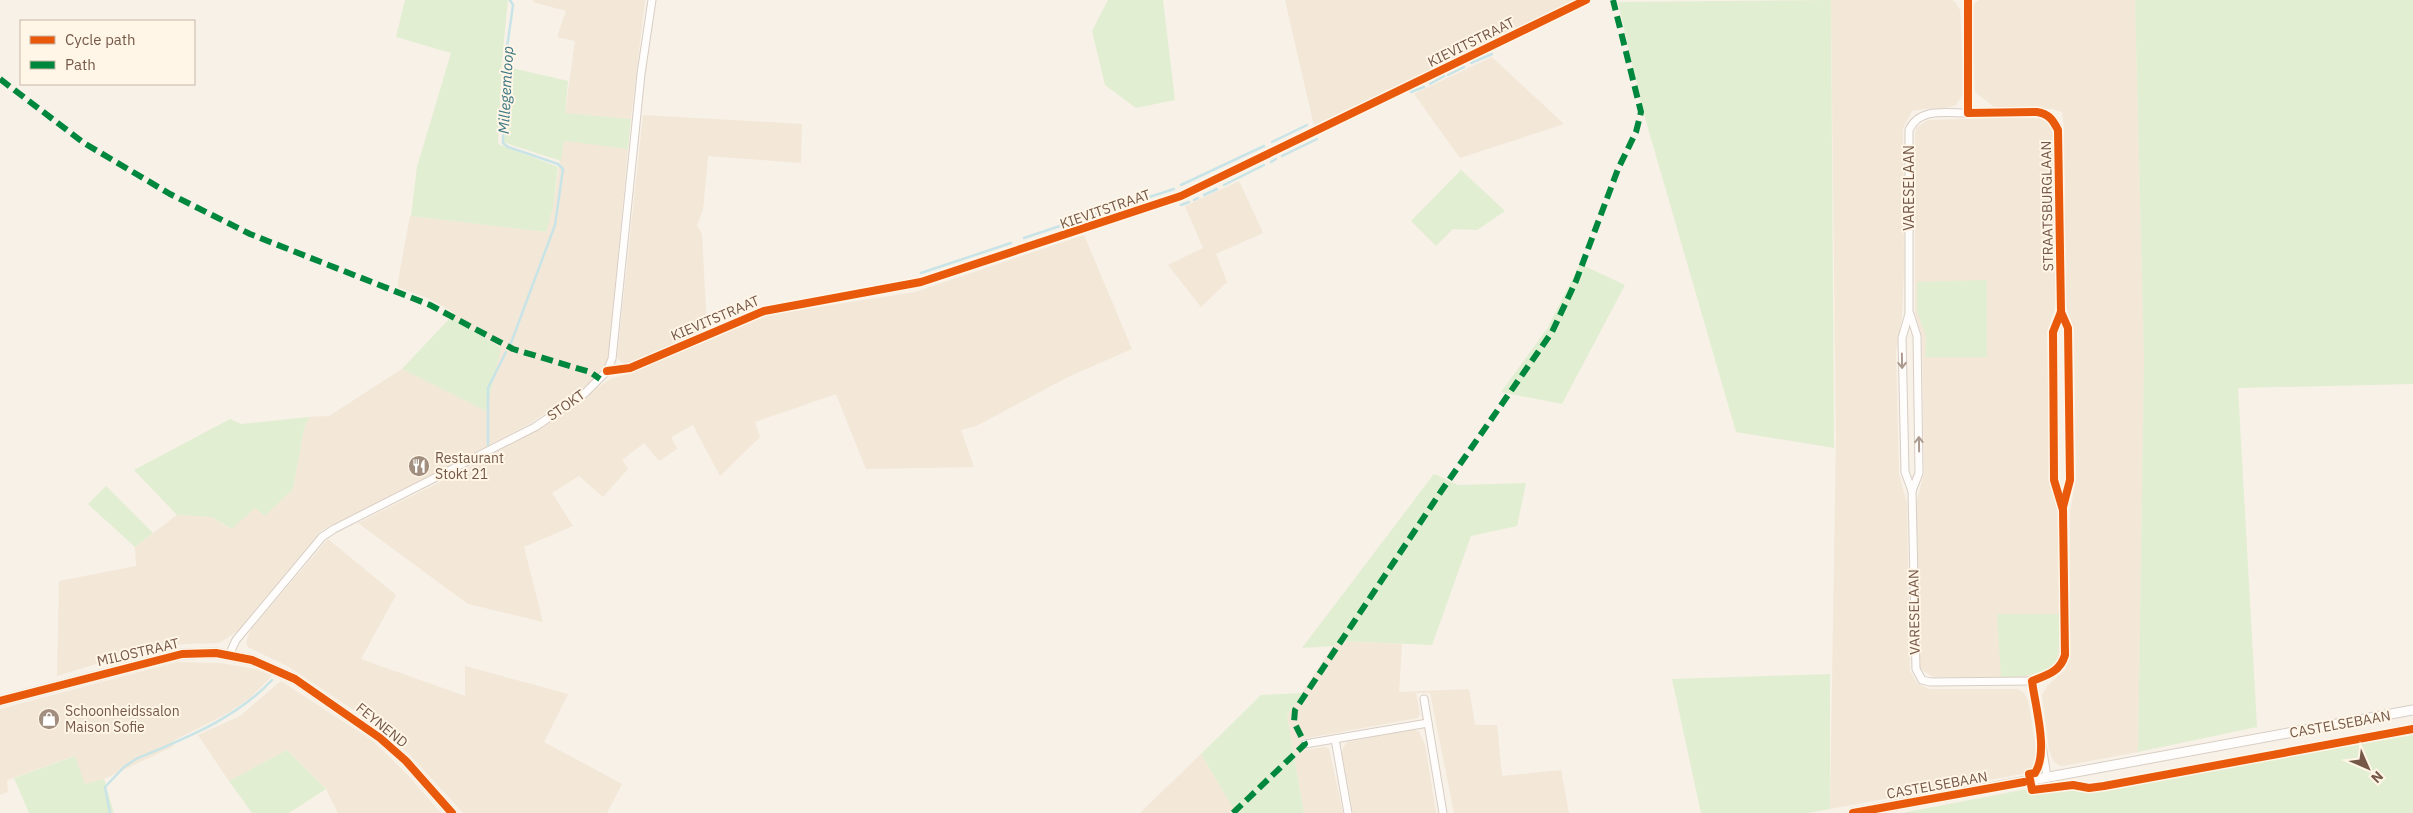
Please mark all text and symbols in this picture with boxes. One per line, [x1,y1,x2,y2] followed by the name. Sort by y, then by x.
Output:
[1425,13,1517,71] street label: KIEVITSTRAAT
[20,20,195,85] legend
[65,30,136,49] text: Cycle path
[494,45,517,135] water label: Millegemloop
[65,55,96,74] text: Path
[2037,141,2057,271] street label: STRAATSBURGLAAN
[1900,145,1918,231] street label: VARESELAAN
[1057,185,1153,233] street label: KIEVITSTRAAT
[668,291,762,345] street label: KIEVITSTRAAT
[1898,353,1907,369] one-way arrow
[544,386,588,424] street label: STOKT
[1914,436,1923,452] one-way arrow
[435,449,504,483] place label: Restaurant Stokt 21
[407,454,431,478] restaurant icon: Restaurant Stokt 21
[1904,569,1924,655] street label: VARESELAAN
[95,634,181,670] street label: MILOSTRAAT
[352,699,412,751] street label: FEYNEND
[65,702,180,736] place label: Schoonheidssalon Maison Sofie
[2288,706,2392,742] street label: CASTELSEBAAN
[37,707,61,731] shop icon: Schoonheidssalon Maison Sofie
[2343,743,2393,793] north arrow
[1885,767,1989,803] street label: CASTELSEBAAN
[2367,767,2387,787] text: N

